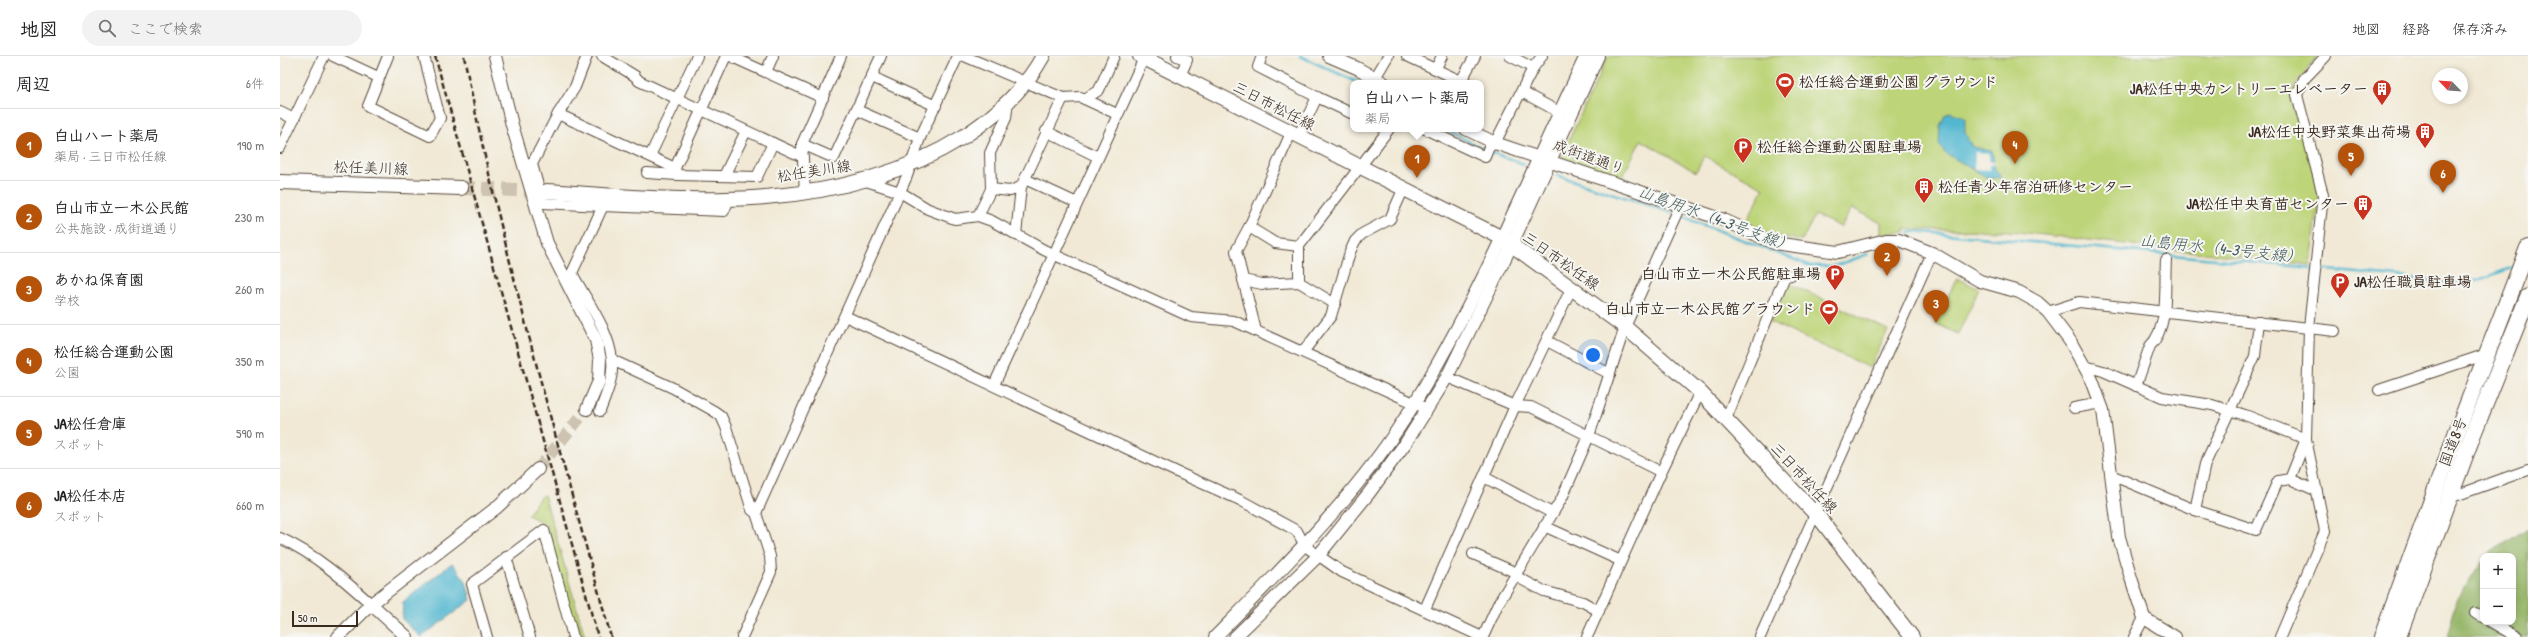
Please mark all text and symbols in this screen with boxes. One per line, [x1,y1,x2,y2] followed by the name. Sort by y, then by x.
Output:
[82,10,362,46] search box
[20,16,58,42] text: 地図
[96,17,118,39] icon: search
[128,18,203,39] text: ここで検索
[2352,19,2380,38] text: 地図
[2402,19,2430,38] text: 経路
[2452,19,2508,38] text: 保存済み
[2432,68,2468,104] north arrow
[1774,71,1796,99] sports icon: 松任総合運動公園 グラウンド
[1799,71,1997,92] place label: 松任総合運動公園 グラウンド
[16,72,50,95] text: 周辺
[246,74,264,92] text: 6件
[1229,76,1319,135] street label: 三日市松任線
[2130,78,2368,99] place label: JA松任中央カントリーエレベーター
[2371,78,2393,106] building icon: JA松任中央カントリーエレベーター
[1350,80,1484,132] popup
[1364,87,1470,108] text: 白山ハート薬局
[1364,109,1391,127] text: 薬局
[2248,121,2411,142] place label: JA松任中央野菜集出荷場
[2414,121,2436,149] building icon: JA松任中央野菜集出荷場
[54,125,159,146] text: 白山ハート薬局
[2002,131,2028,164] pin: 4
[1550,134,1628,179] street label: 成街道通り
[27,136,31,154] text: 1
[237,136,264,154] text: 190 m
[1732,136,1754,164] parking icon: 松任総合運動公園駐車場
[1757,136,1922,157] place label: 松任総合運動公園駐車場
[2338,143,2364,176] pin: 5
[1404,145,1430,178] pin: 1
[54,147,167,165] text: 薬局 · 三日市松任線
[775,154,853,187] street label: 松任美川線
[333,156,409,179] street label: 松任美川線
[2430,160,2456,193] pin: 6
[1913,176,1935,204] building icon: 松任青少年宿泊研修センター
[1938,176,2133,197] place label: 松任青少年宿泊研修センター
[1635,180,1797,256] water label: 山島用水（4-3号支線）
[2186,193,2349,214] place label: JA松任中央育苗センター
[2352,193,2374,221] building icon: JA松任中央育苗センター
[54,197,189,218] text: 白山市立一木公民館
[26,208,32,226] text: 2
[234,208,264,226] text: 230 m
[54,219,180,237] text: 公共施設 · 成街道通り
[1518,226,1604,295] street label: 三日市松任線
[2138,229,2304,267] water label: 山島用水（4-3号支線）
[1874,243,1900,276] pin: 2
[1641,263,1821,284] place label: 白山市立一木公民館駐車場
[1824,263,1846,291] parking icon: 白山市立一木公民館駐車場
[54,269,144,290] text: あかね保育園
[2329,271,2351,299] parking icon: JA松任職員駐車場
[2354,271,2472,292] place label: JA松任職員駐車場
[26,280,32,298] text: 3
[235,280,264,298] text: 260 m
[1923,290,1949,323] pin: 3
[54,291,80,309] text: 学校
[1605,298,1815,319] place label: 白山市立一木公民館グラウンド
[1818,298,1840,326] sports icon: 白山市立一木公民館グラウンド
[54,341,174,362] text: 松任総合運動公園
[1583,345,1603,365] your location
[27,352,31,370] text: 4
[235,352,264,370] text: 350 m
[54,363,80,381] text: 公園
[54,413,127,434] text: JA松任倉庫
[2434,414,2472,470] street label: 国道8号
[26,424,32,442] text: 5
[236,424,264,442] text: 590 m
[54,435,106,453] text: スポット
[1766,438,1843,518] street label: 三日市松任線
[54,485,127,506] text: JA松任本店
[26,496,32,514] text: 6
[236,496,264,514] text: 660 m
[54,507,106,525] text: スポット
[2480,553,2516,625] map controls
[2480,553,2516,589] button: +
[2480,589,2516,625] button: −
[292,609,358,628] scale bar
[298,611,318,625] text: 50 m

